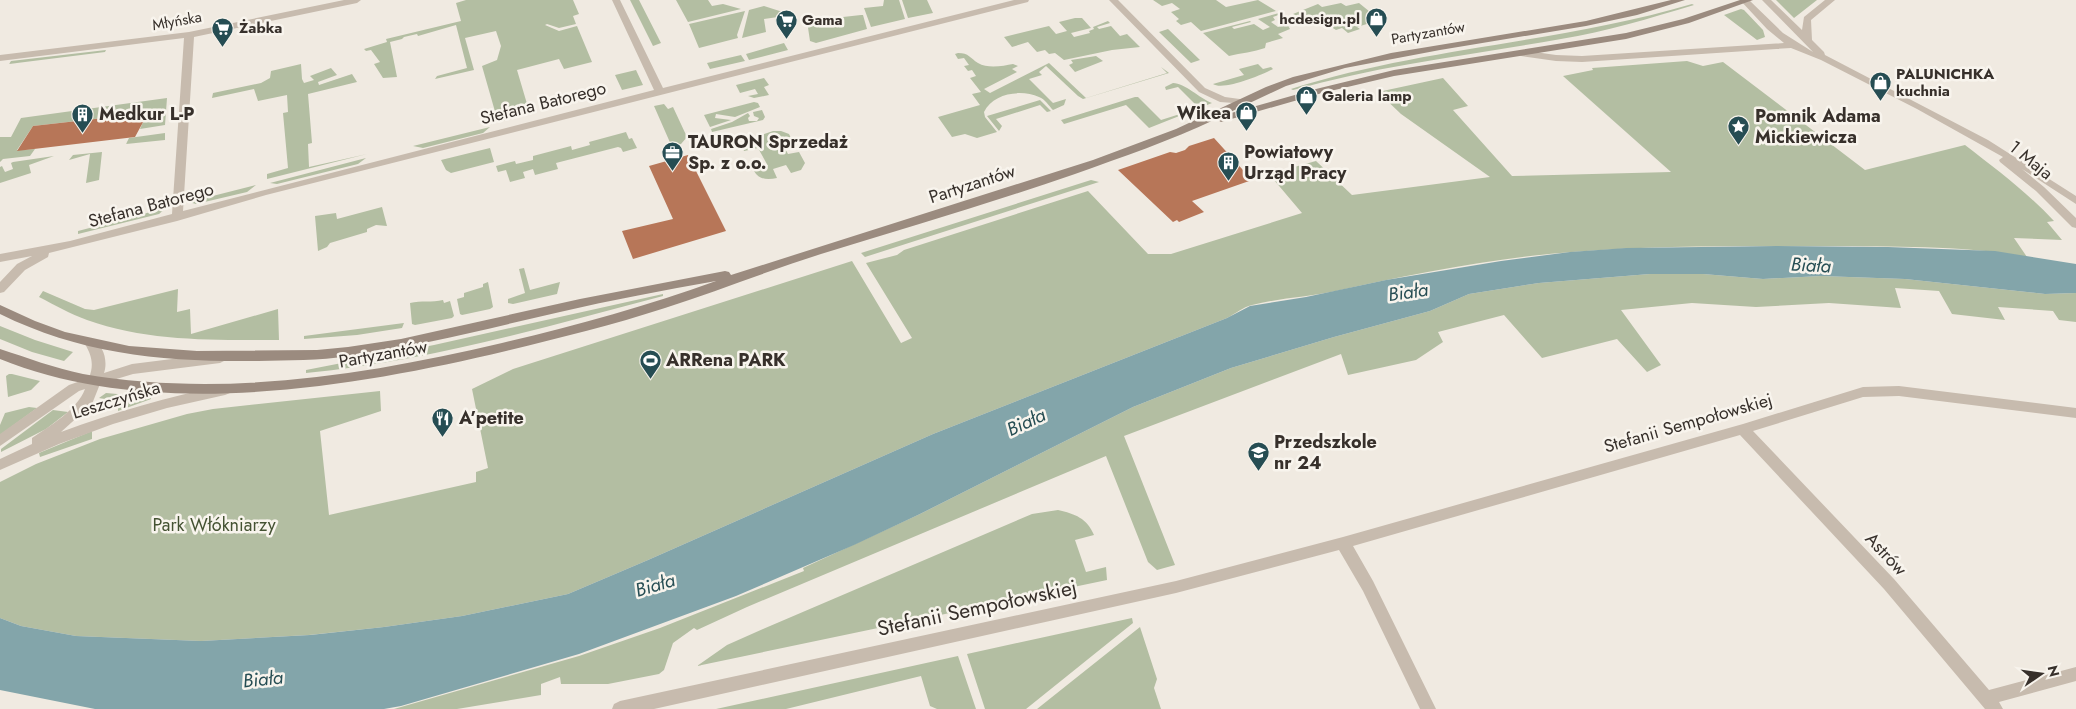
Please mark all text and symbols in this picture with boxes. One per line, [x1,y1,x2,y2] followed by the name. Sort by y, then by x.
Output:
[151,6,203,36] street label: Młyńska
[1364,7,1388,38] shop icon: hcdesign.pl
[774,8,798,39] supermarket icon: Gama
[1279,8,1360,30] place label: hcdesign.pl
[802,9,843,31] place label: Gama
[211,16,235,47] supermarket icon: Żabka
[1389,16,1467,50] street label: Partyzantów
[239,17,282,39] place label: Żabka
[1896,63,1995,102] place label: PALUNICHKA kuchnia
[1868,71,1892,102] shop icon: PALUNICHKA kuchnia
[477,75,609,131] street label: Stefana Batorego
[1294,84,1318,115] shop icon: Galeria lamp
[1322,85,1412,107] place label: Galeria lamp
[1177,100,1231,126] place label: Wikea
[99,101,195,127] place label: Medkur L-P
[1235,101,1259,132] shop icon: Wikea
[71,102,95,133] building icon: Medkur L-P
[1755,103,1881,150] place label: Pomnik Adama Mickiewicza
[1727,114,1751,145] place icon: Pomnik Adama Mickiewicza
[688,129,849,176] place label: TAURON Sprzedaż Sp. z o.o.
[2003,134,2059,186] street label: 1 Maja
[1244,139,1347,186] place label: Powiatowy Urząd Pracy
[660,140,684,171] office icon: TAURON Sprzedaż Sp. z o.o.
[1216,150,1240,181] building icon: Powiatowy Urząd Pracy
[925,158,1019,210] street label: Partyzantów
[85,176,217,234] street label: Stefana Batorego
[1790,250,1832,280] water label: Biała
[1386,276,1430,308] water label: Biała
[337,333,430,375] street label: Partyzantów
[665,347,786,373] place label: ARRena PARK
[638,348,662,379] sports icon: ARRena PARK
[69,374,163,426] street label: Leszczyńska
[1601,386,1775,460] street label: Stefanii Sempołowskiej
[1002,401,1050,443] water label: Biała
[458,405,524,431] place label: A’petite
[431,406,455,437] restaurant icon: A’petite
[1274,429,1377,476] place label: Przedszkole nr 24
[1246,440,1270,471] school or university icon: Przedszkole nr 24
[152,512,276,538] park label: Park Włókniarzy
[1859,526,1913,582] street label: Astrów
[632,566,679,604] water label: Biała
[874,572,1080,644] street label: Stefanii Sempołowskiej
[2016,649,2066,699] north arrow
[242,663,285,695] water label: Biała
[2043,663,2065,679] text: N

